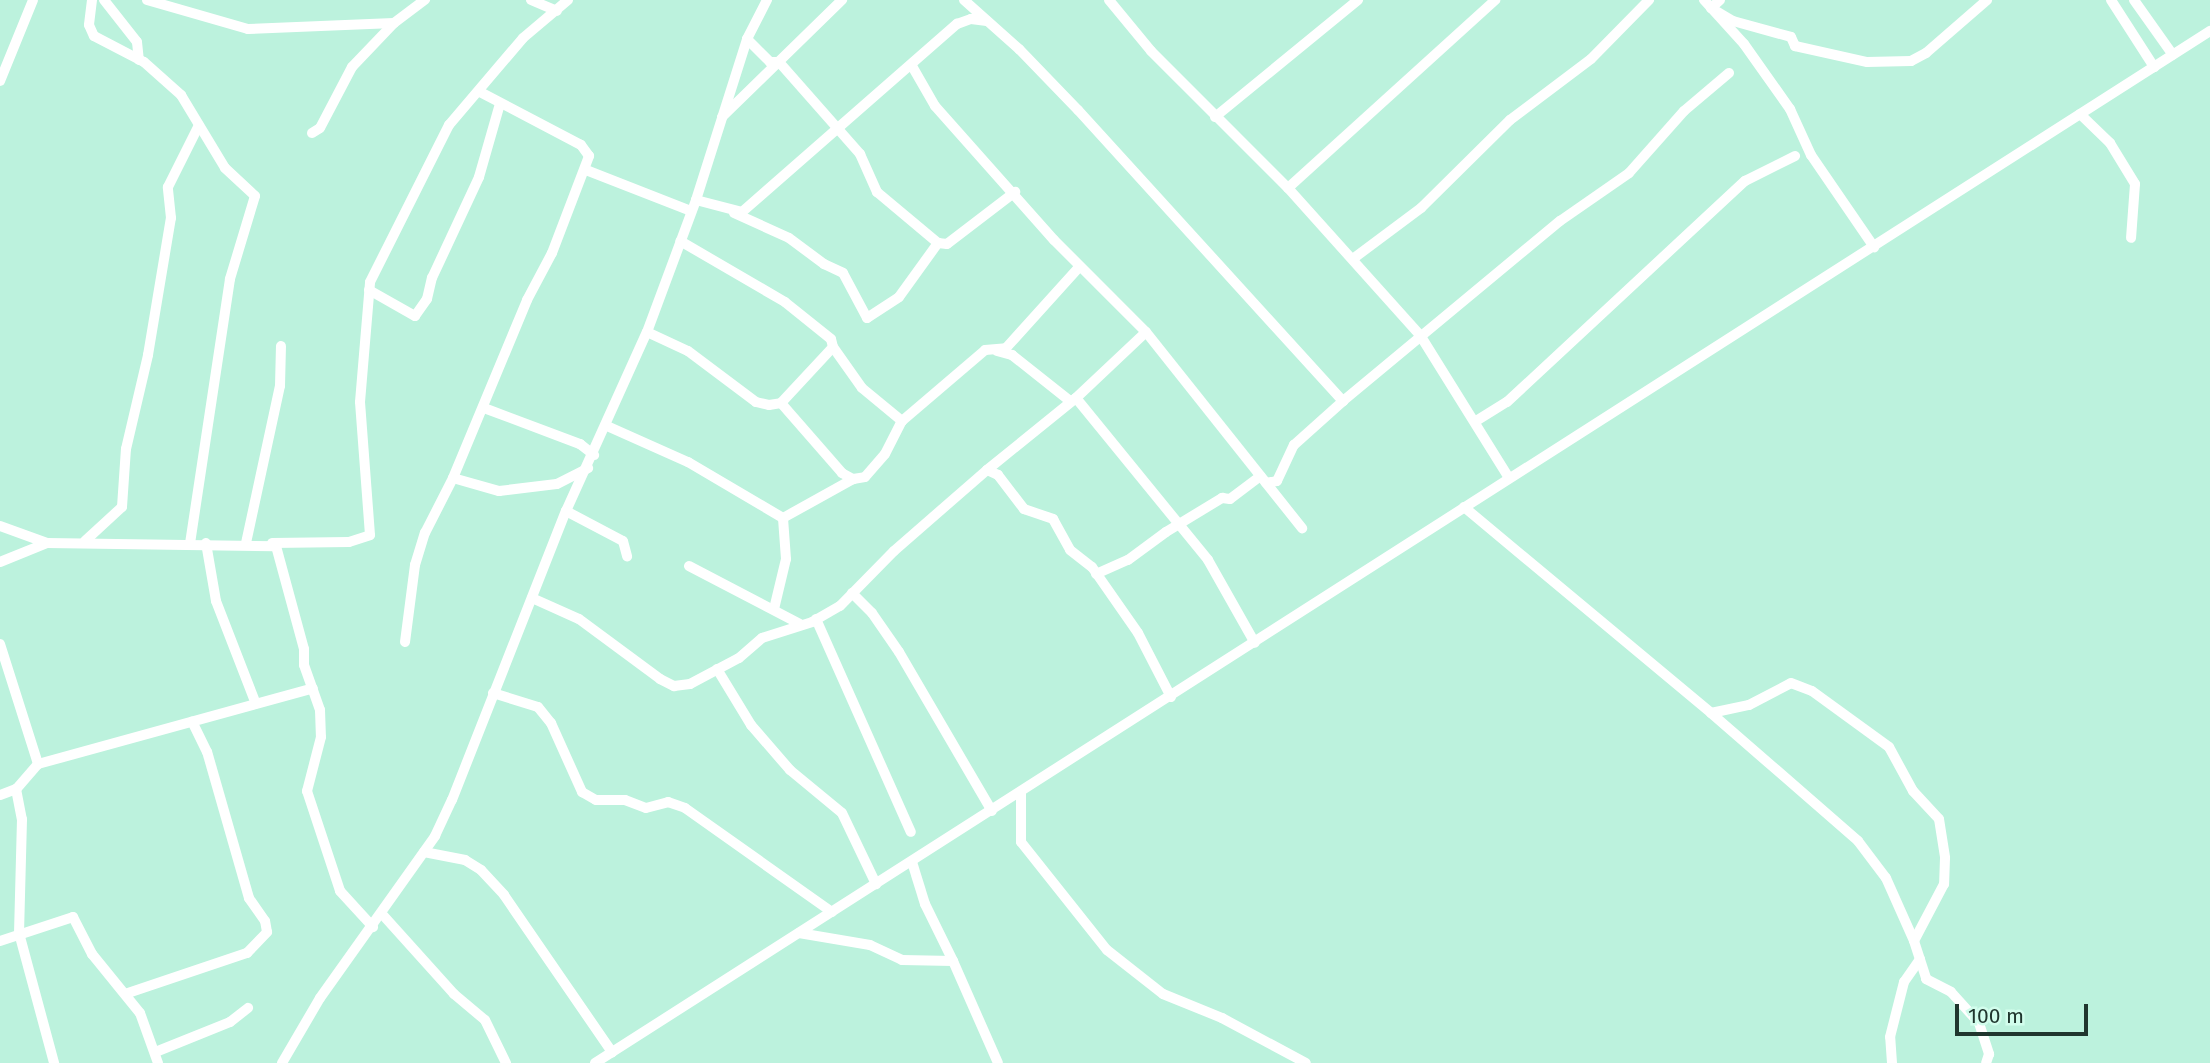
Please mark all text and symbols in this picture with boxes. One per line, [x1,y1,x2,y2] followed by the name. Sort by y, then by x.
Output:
[1958,990,2091,1034] scale bar
[1968,1003,2024,1029] text: 100 m

